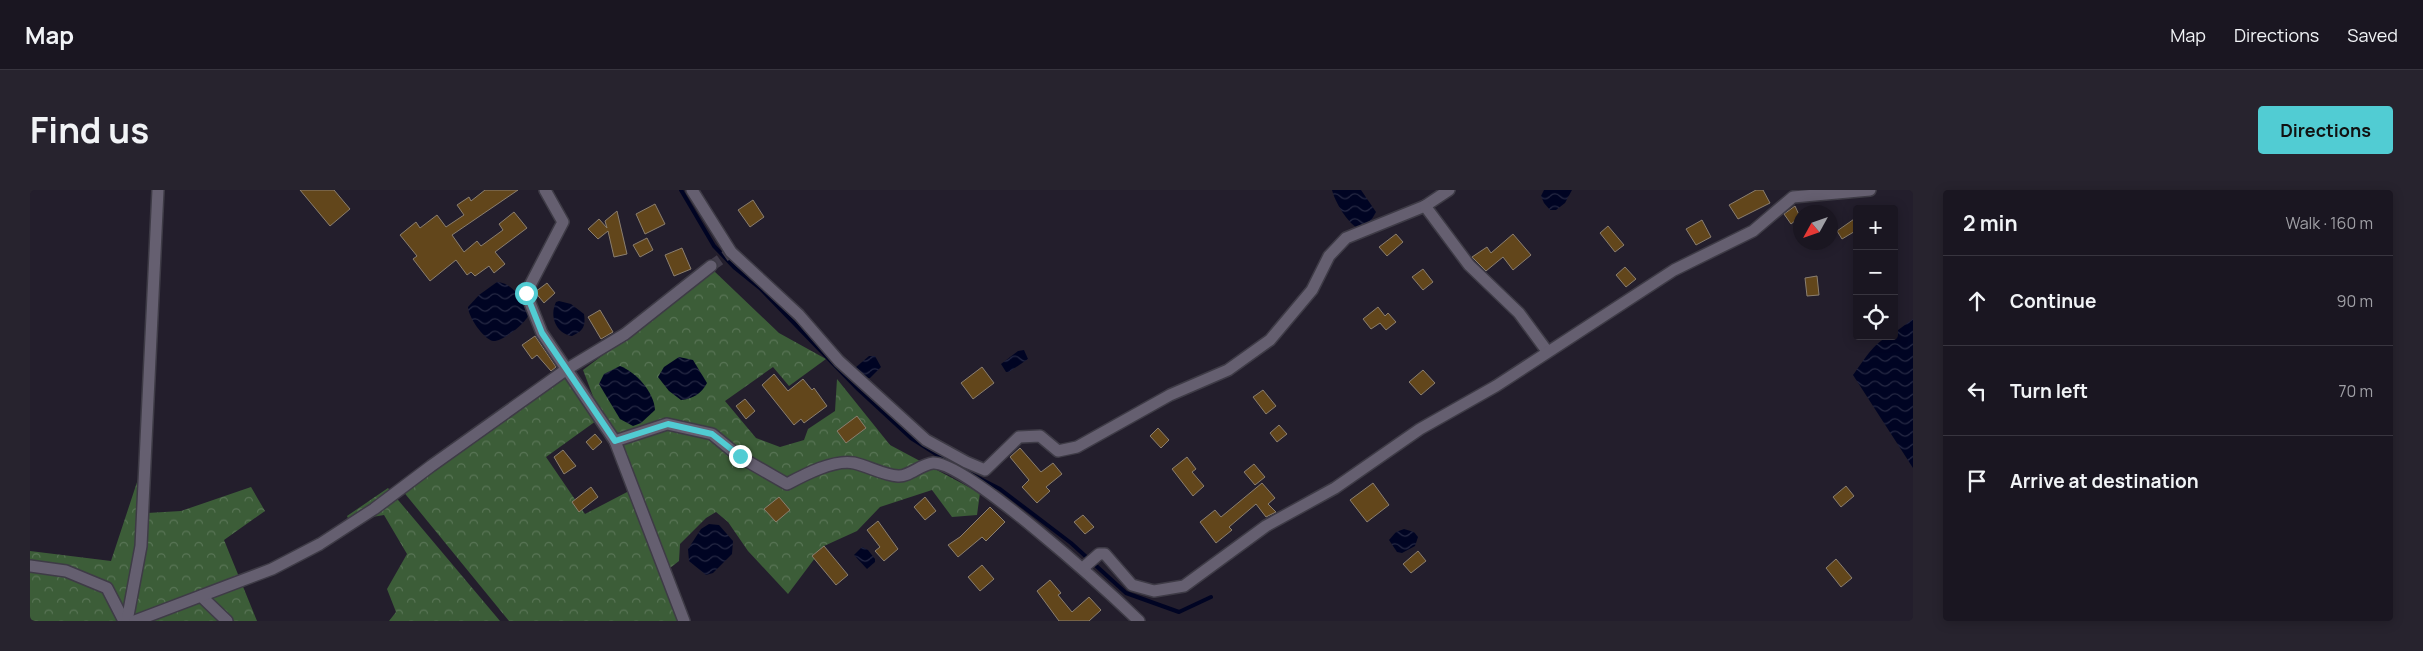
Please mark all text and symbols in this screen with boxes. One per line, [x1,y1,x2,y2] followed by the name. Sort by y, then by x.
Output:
[25,18,74,51] text: Map
[2170,23,2206,47] text: Map
[2234,23,2319,47] text: Directions
[2347,23,2398,47] text: Saved
[30,106,149,154] text: Find us
[2258,106,2393,154] button: Directions
[1793,205,1838,250] north arrow
[1853,205,1898,340] map controls
[1853,205,1898,250] button: +
[1963,209,2018,237] text: 2 min
[2285,212,2373,234] text: Walk · 160 m
[1853,250,1898,295] button: −
[515,282,538,305] route start
[1963,287,1991,315] icon: ahead
[2010,288,2096,314] text: Continue
[2337,290,2373,312] text: 90 m
[1853,295,1898,340] button: locate
[1963,377,1991,405] icon: left
[2010,378,2088,404] text: Turn left
[2338,380,2373,402] text: 70 m
[729,445,752,468] route end
[1963,467,1991,495] icon: arrive
[2010,468,2199,494] text: Arrive at destination

